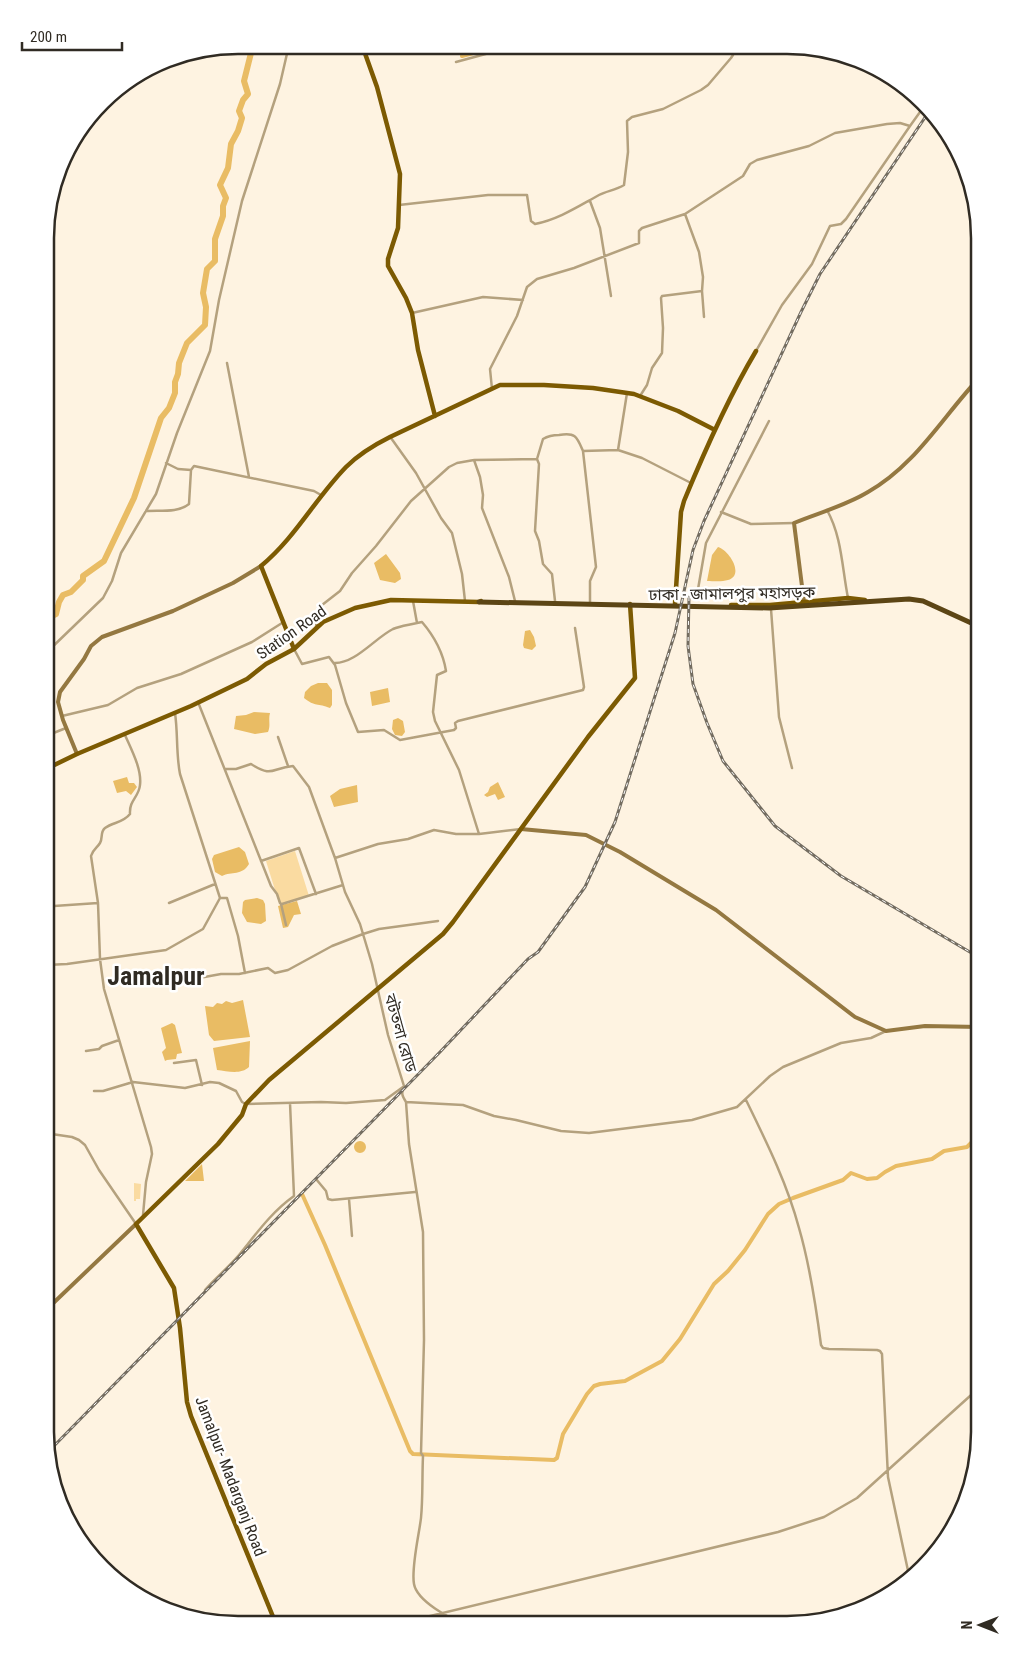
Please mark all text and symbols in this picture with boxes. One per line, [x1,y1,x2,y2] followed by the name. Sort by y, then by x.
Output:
[22,20,122,52] scale bar
[30,28,67,46] text: 200 m
[647,583,817,604] street label: ঢাকা - জামালপুর মহাসড়ক
[253,601,330,663] street label: Station Road
[107,961,205,991] district label: Jamalpur
[380,991,421,1075] street label: বটতলা রোড
[191,1394,270,1559] street label: Jamalpur- Madarganj Road
[955,1600,1005,1650] north arrow
[959,1621,975,1629] text: N

